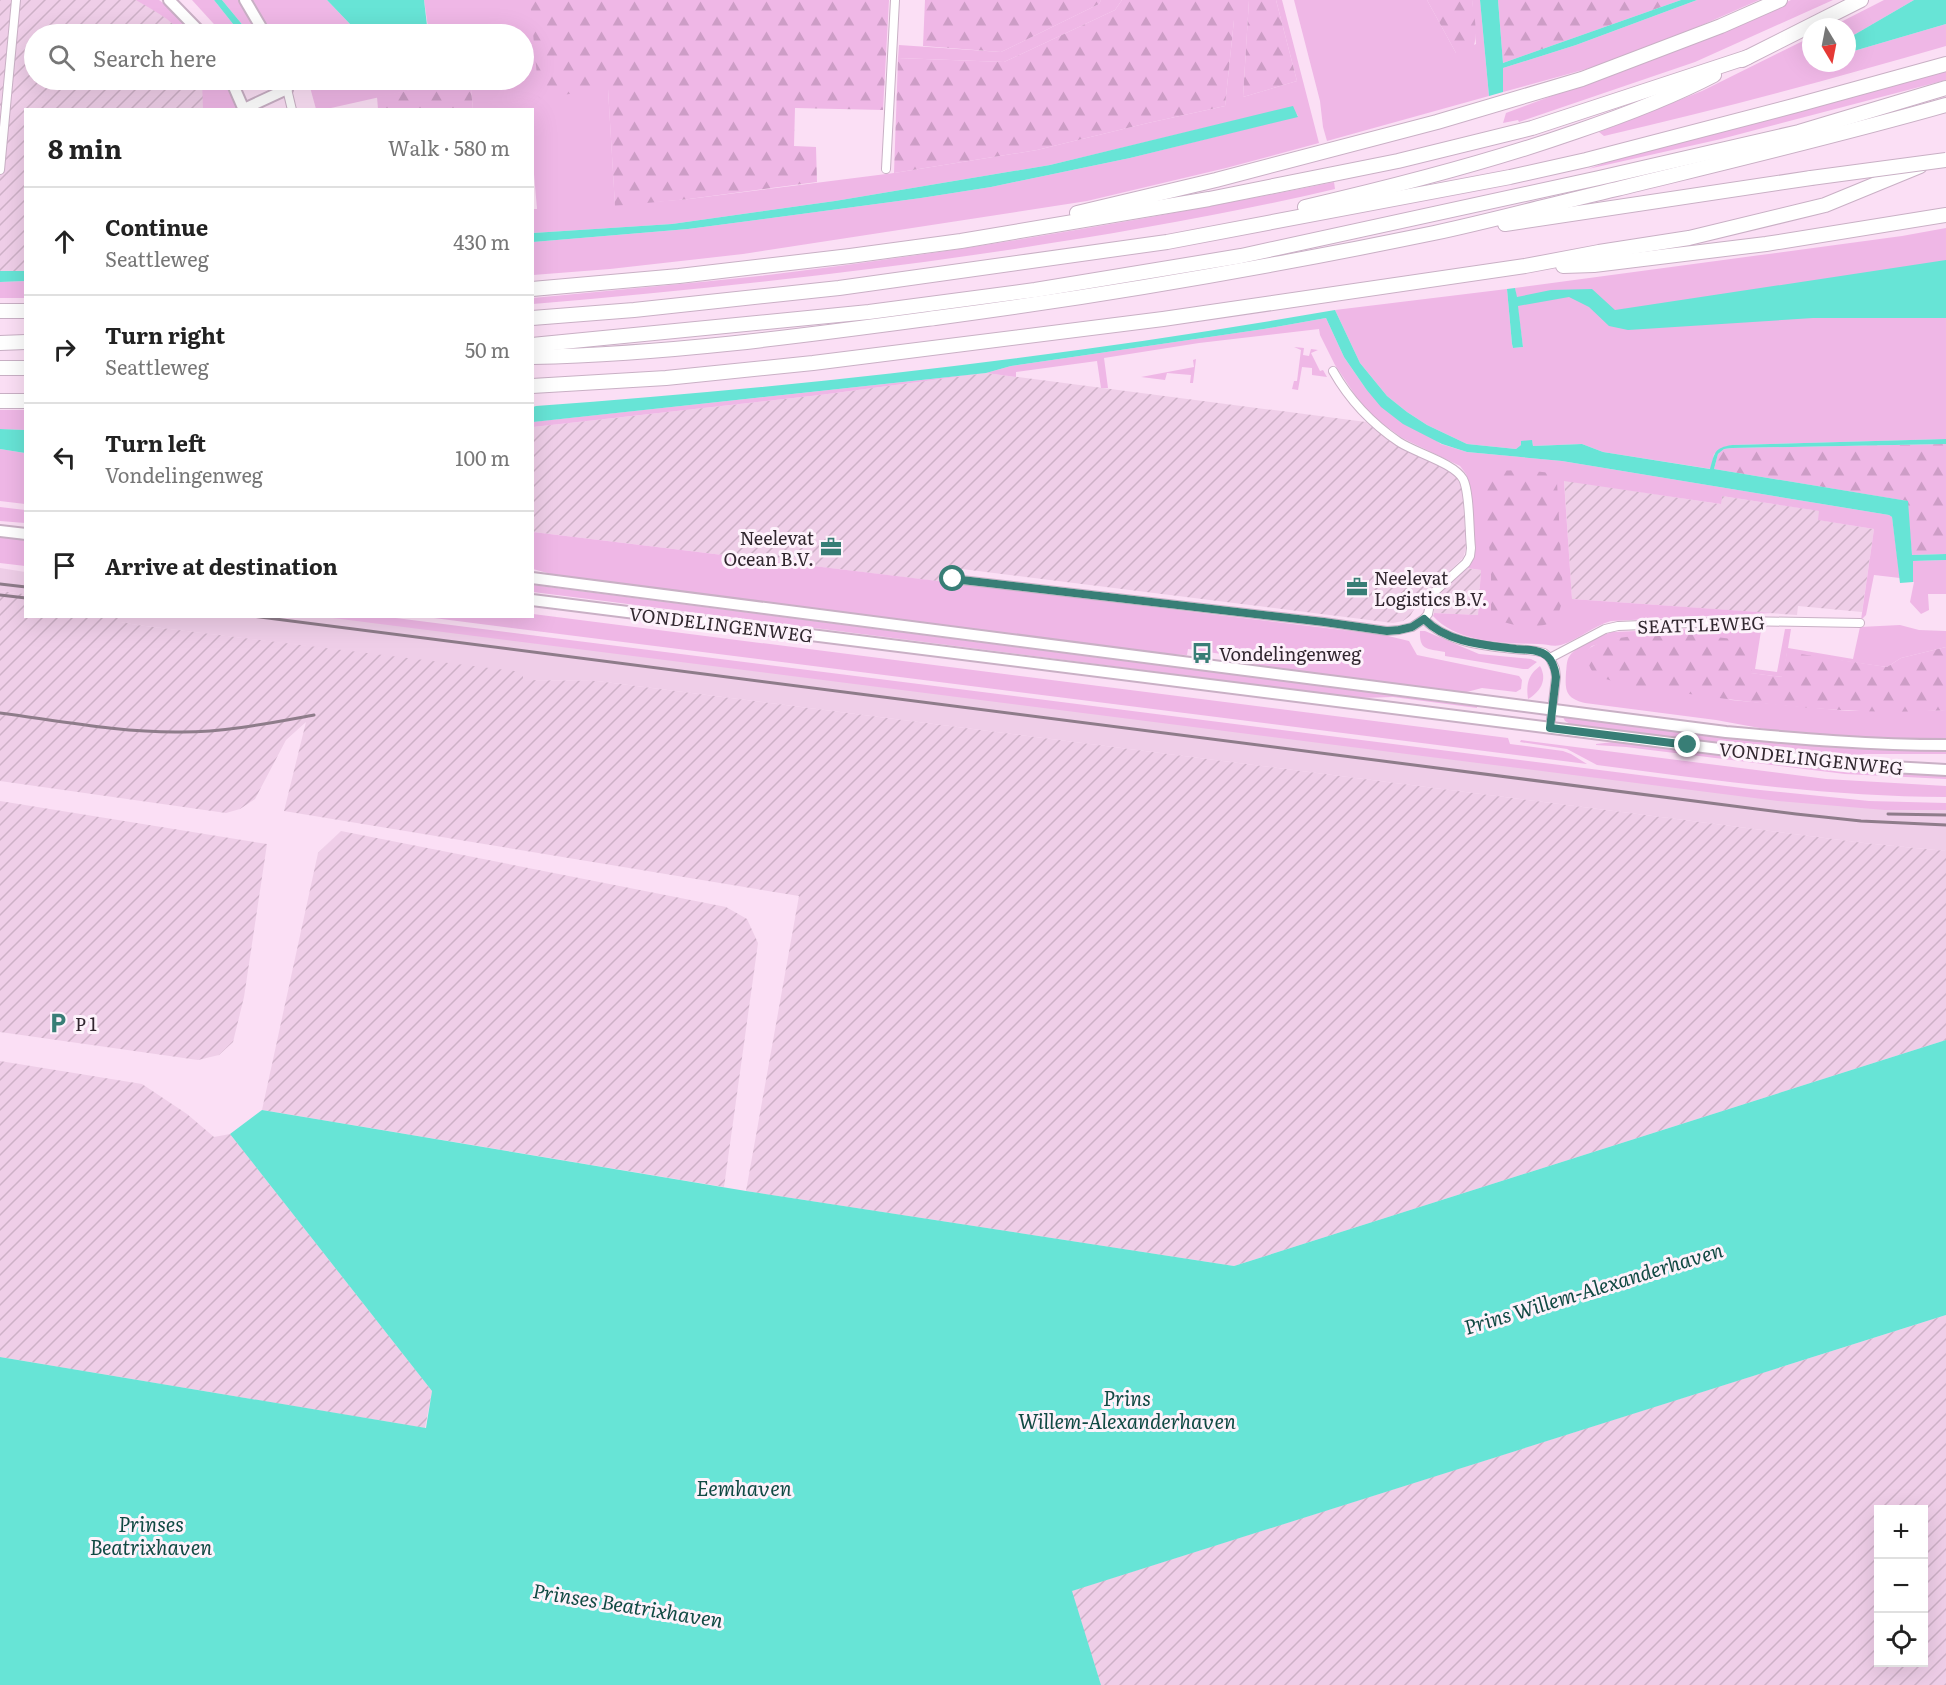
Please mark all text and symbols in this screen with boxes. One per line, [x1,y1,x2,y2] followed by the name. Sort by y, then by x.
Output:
[1802,18,1856,72] north arrow
[24,24,534,90] search box
[45,41,78,74] icon: search
[93,41,216,74] text: Search here
[48,128,122,167] text: 8 min
[388,132,510,162] text: Walk · 580 m
[105,210,208,243] text: Continue
[48,225,81,258] icon: ahead
[453,226,510,256] text: 430 m
[105,243,209,273] text: Seattleweg
[105,318,225,351] text: Turn right
[48,333,81,366] icon: right
[465,334,510,364] text: 50 m
[105,351,209,381] text: Seattleweg
[105,426,206,459] text: Turn left
[48,441,81,474] icon: left
[455,442,510,472] text: 100 m
[105,459,263,489] text: Vondelingenweg
[723,524,815,572] place label: Neelevat Ocean B.V.
[819,535,843,559] office icon: Neelevat Ocean B.V.
[48,549,81,582] icon: arrive
[105,549,338,582] text: Arrive at destination
[1374,564,1488,612] place label: Neelevat Logistics B.V.
[939,565,965,591] route start
[1345,575,1369,599] office icon: Neelevat Logistics B.V.
[628,599,814,649] street label: VONDELINGENWEG
[1637,608,1765,640] street label: SEATTLEWEG
[1219,640,1362,667] place label: Vondelingenweg
[1190,641,1214,665] bus stop icon: Vondelingenweg
[1674,731,1700,757] route end
[1718,735,1904,781] street label: VONDELINGENWEG
[75,1010,97,1037] place label: P 1
[46,1011,70,1035] parking icon: P 1
[1460,1233,1726,1341] water label: Prins Willem-Alexanderhaven
[1018,1382,1236,1435] water label: Prins Willem-Alexanderhaven
[696,1472,792,1502] water label: Eemhaven
[1874,1505,1928,1667] map controls
[1874,1505,1928,1559] button: +
[90,1508,212,1561] water label: Prinses Beatrixhaven
[1874,1559,1928,1613] button: −
[531,1574,725,1634] water label: Prinses Beatrixhaven
[1874,1613,1928,1667] button: locate

